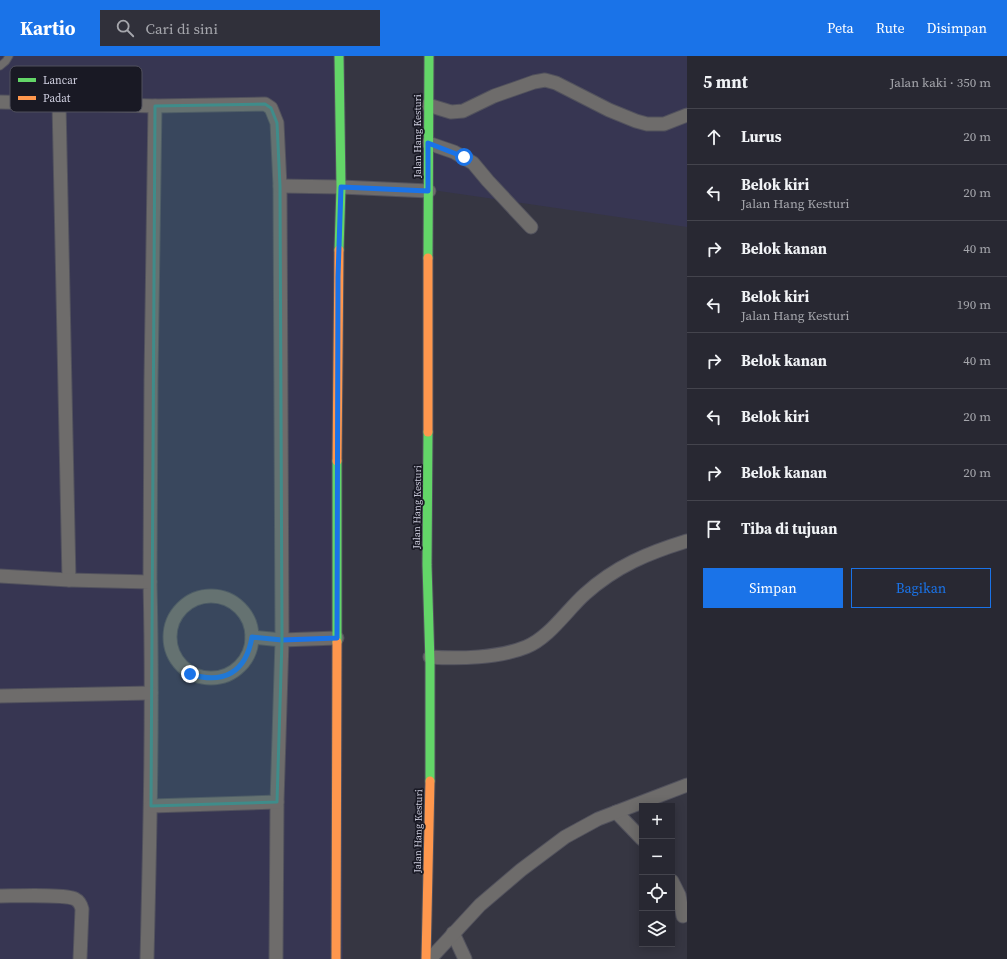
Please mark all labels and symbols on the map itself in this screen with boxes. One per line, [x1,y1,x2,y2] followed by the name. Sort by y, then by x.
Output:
[10,66,142,112] legend
[43,73,78,88] text: Lancar
[43,91,71,106] text: Padat
[411,94,424,179] street label: Jalan Hang Kesturi
[455,148,473,166] route start
[410,465,424,550] street label: Jalan Hang Kesturi
[181,665,199,683] route end
[411,789,425,874] street label: Jalan Hang Kesturi

